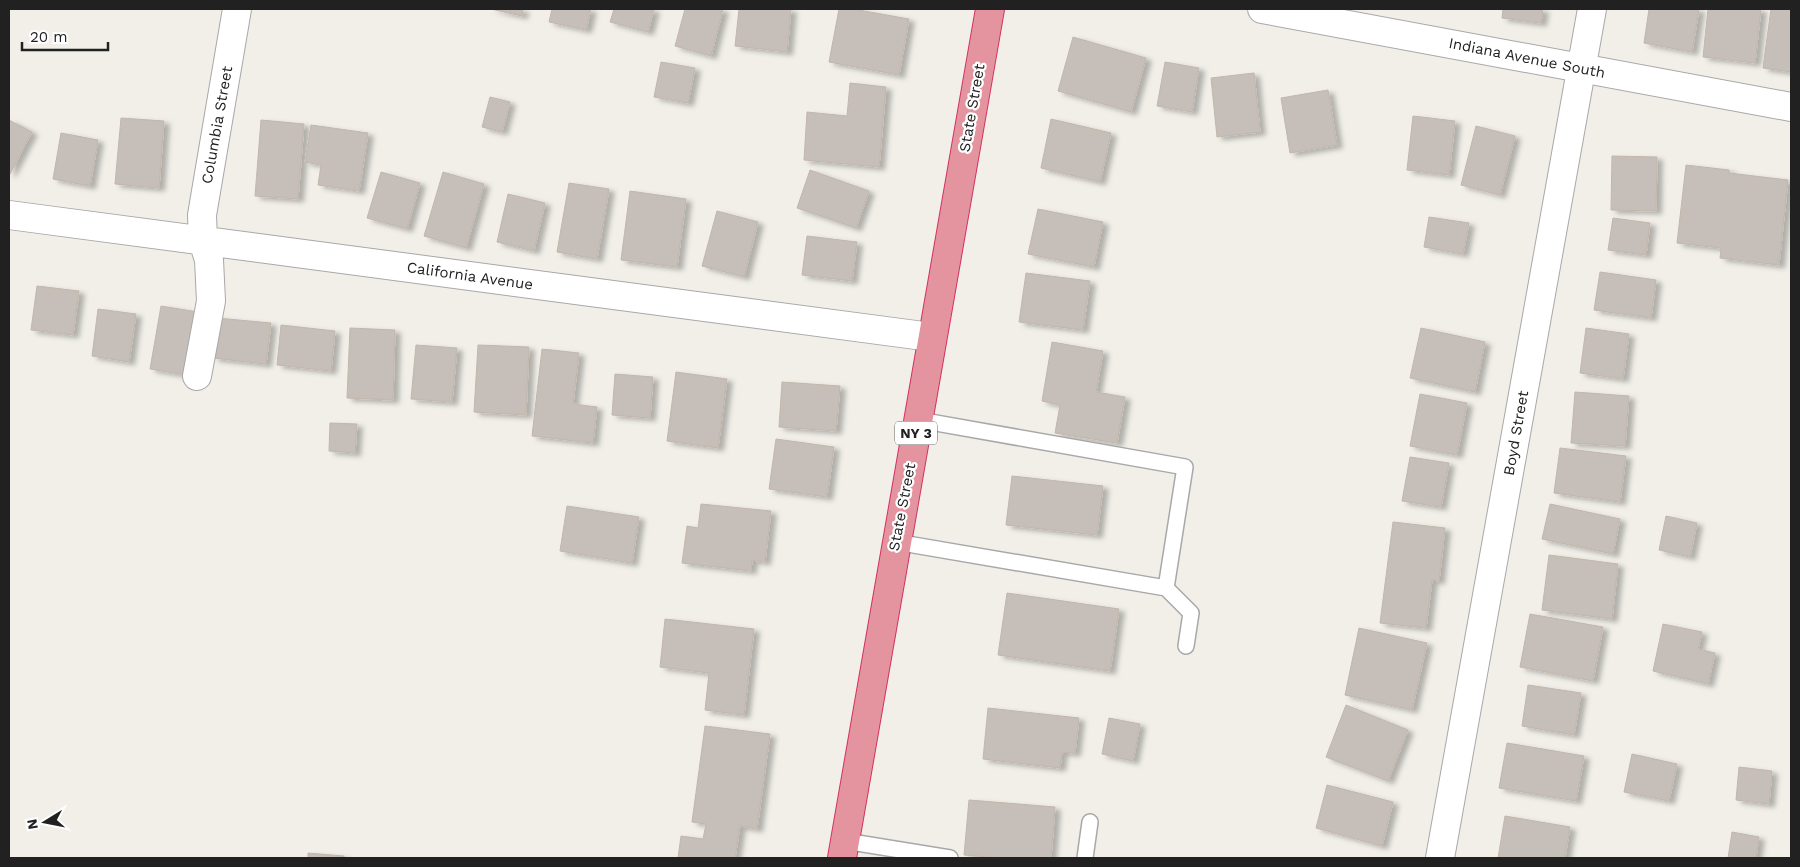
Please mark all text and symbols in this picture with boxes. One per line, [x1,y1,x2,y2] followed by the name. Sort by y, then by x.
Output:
[22,20,109,52] scale bar
[30,28,68,46] text: 20 m
[1447,34,1607,82] street label: Indiana Avenue South
[955,62,989,154] street label: State Street
[198,64,236,185] street label: Columbia Street
[406,258,534,294] street label: California Avenue
[1500,388,1532,477] street label: Boyd Street
[895,422,937,444] road number: NY 3
[885,461,919,553] street label: State Street
[20,797,70,847] north arrow
[23,818,41,831] text: N

